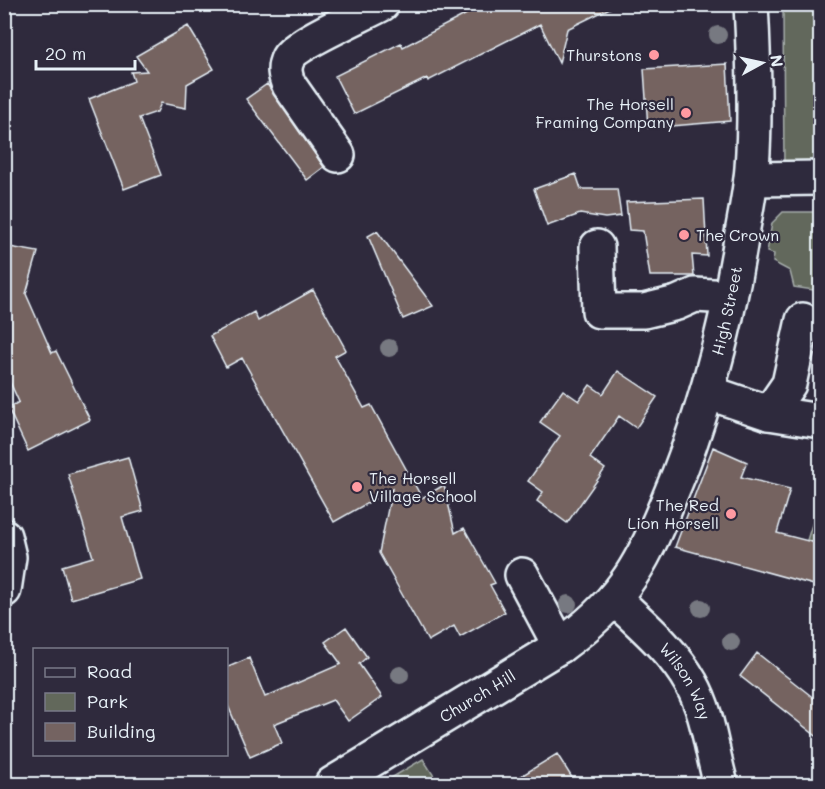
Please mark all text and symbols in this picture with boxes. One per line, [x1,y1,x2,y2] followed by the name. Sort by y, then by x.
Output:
[36,33,135,71] scale bar
[732,33,792,93] north arrow
[45,41,86,65] text: 20 m
[566,44,642,65] place label: Thurstons
[647,48,661,62] marker: Thurstons
[766,53,789,68] text: N
[535,93,674,132] place label: The Horsell Framing Company
[679,106,693,120] marker: The Horsell Framing Company
[696,224,779,245] place label: The Crown
[677,228,691,242] marker: The Crown
[706,264,746,357] street label: High Street
[369,467,477,506] place label: The Horsell Village School
[350,480,364,494] marker: The Horsell Village School
[628,494,719,533] place label: The Red Lion Horsell
[724,507,738,521] marker: The Red Lion Horsell
[655,638,716,722] street label: Wilson Way
[33,648,228,756] legend
[87,659,132,683] text: Road
[435,664,519,727] street label: Church Hill
[87,689,128,713] text: Park
[87,719,155,743] text: Building

